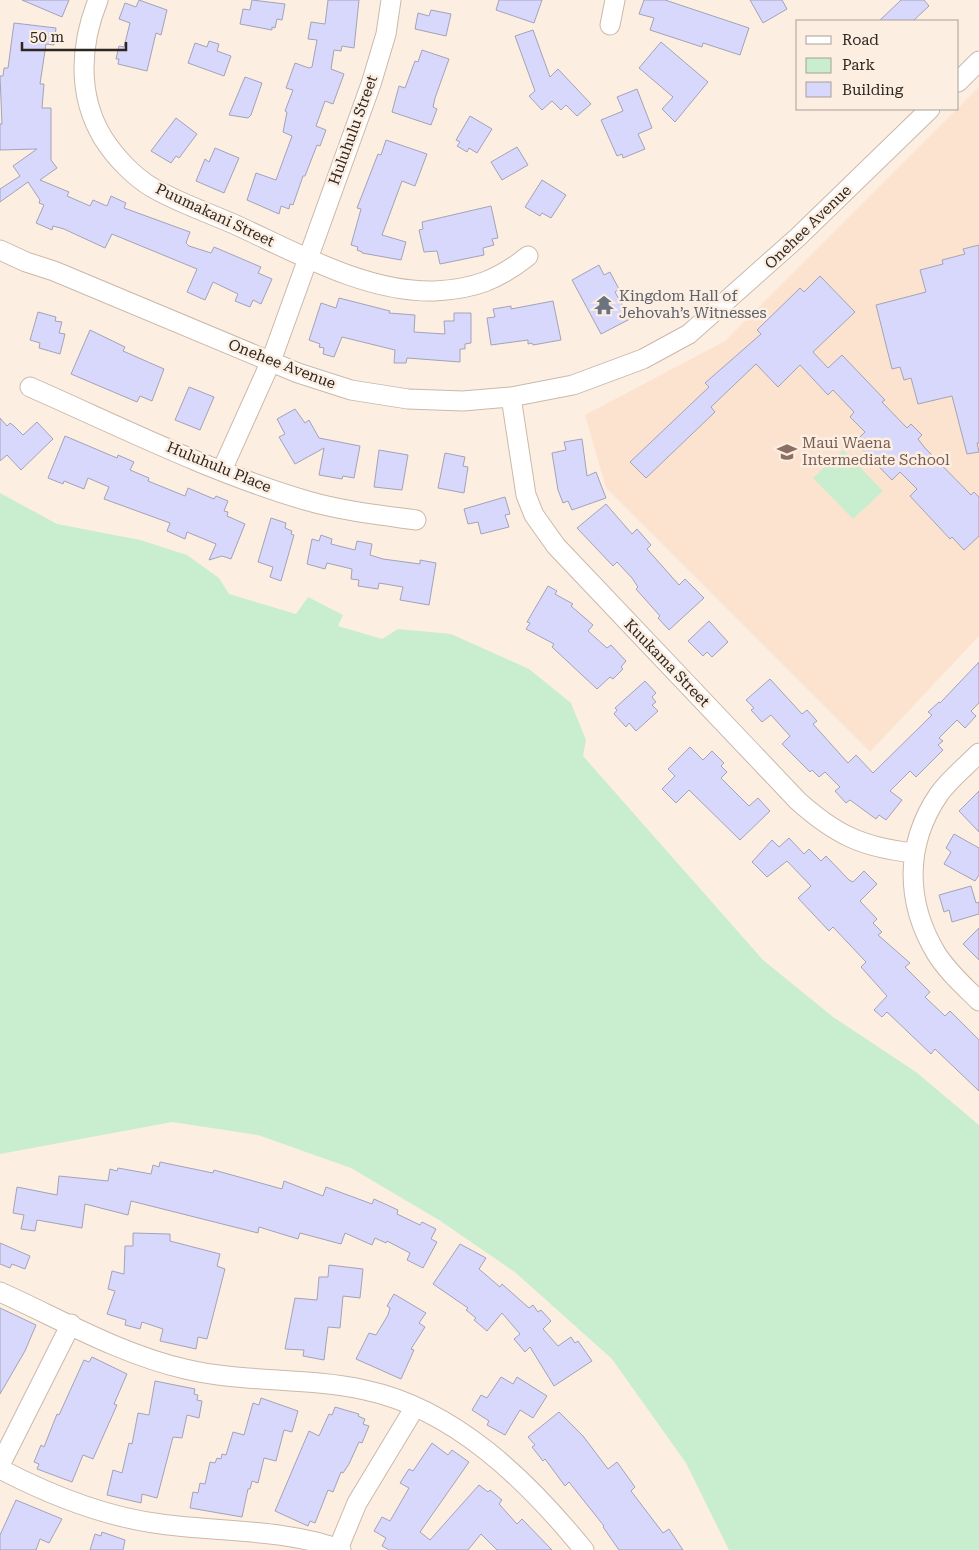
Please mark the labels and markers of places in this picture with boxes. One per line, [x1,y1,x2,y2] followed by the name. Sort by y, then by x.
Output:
[619,287,767,322] place label: Kingdom Hall of Jehovah’s Witnesses
[593,294,615,316] temple icon: Kingdom Hall of Jehovah’s Witnesses
[802,434,950,469] place label: Maui Waena Intermediate School
[776,441,798,463] school or university icon: Maui Waena Intermediate School

